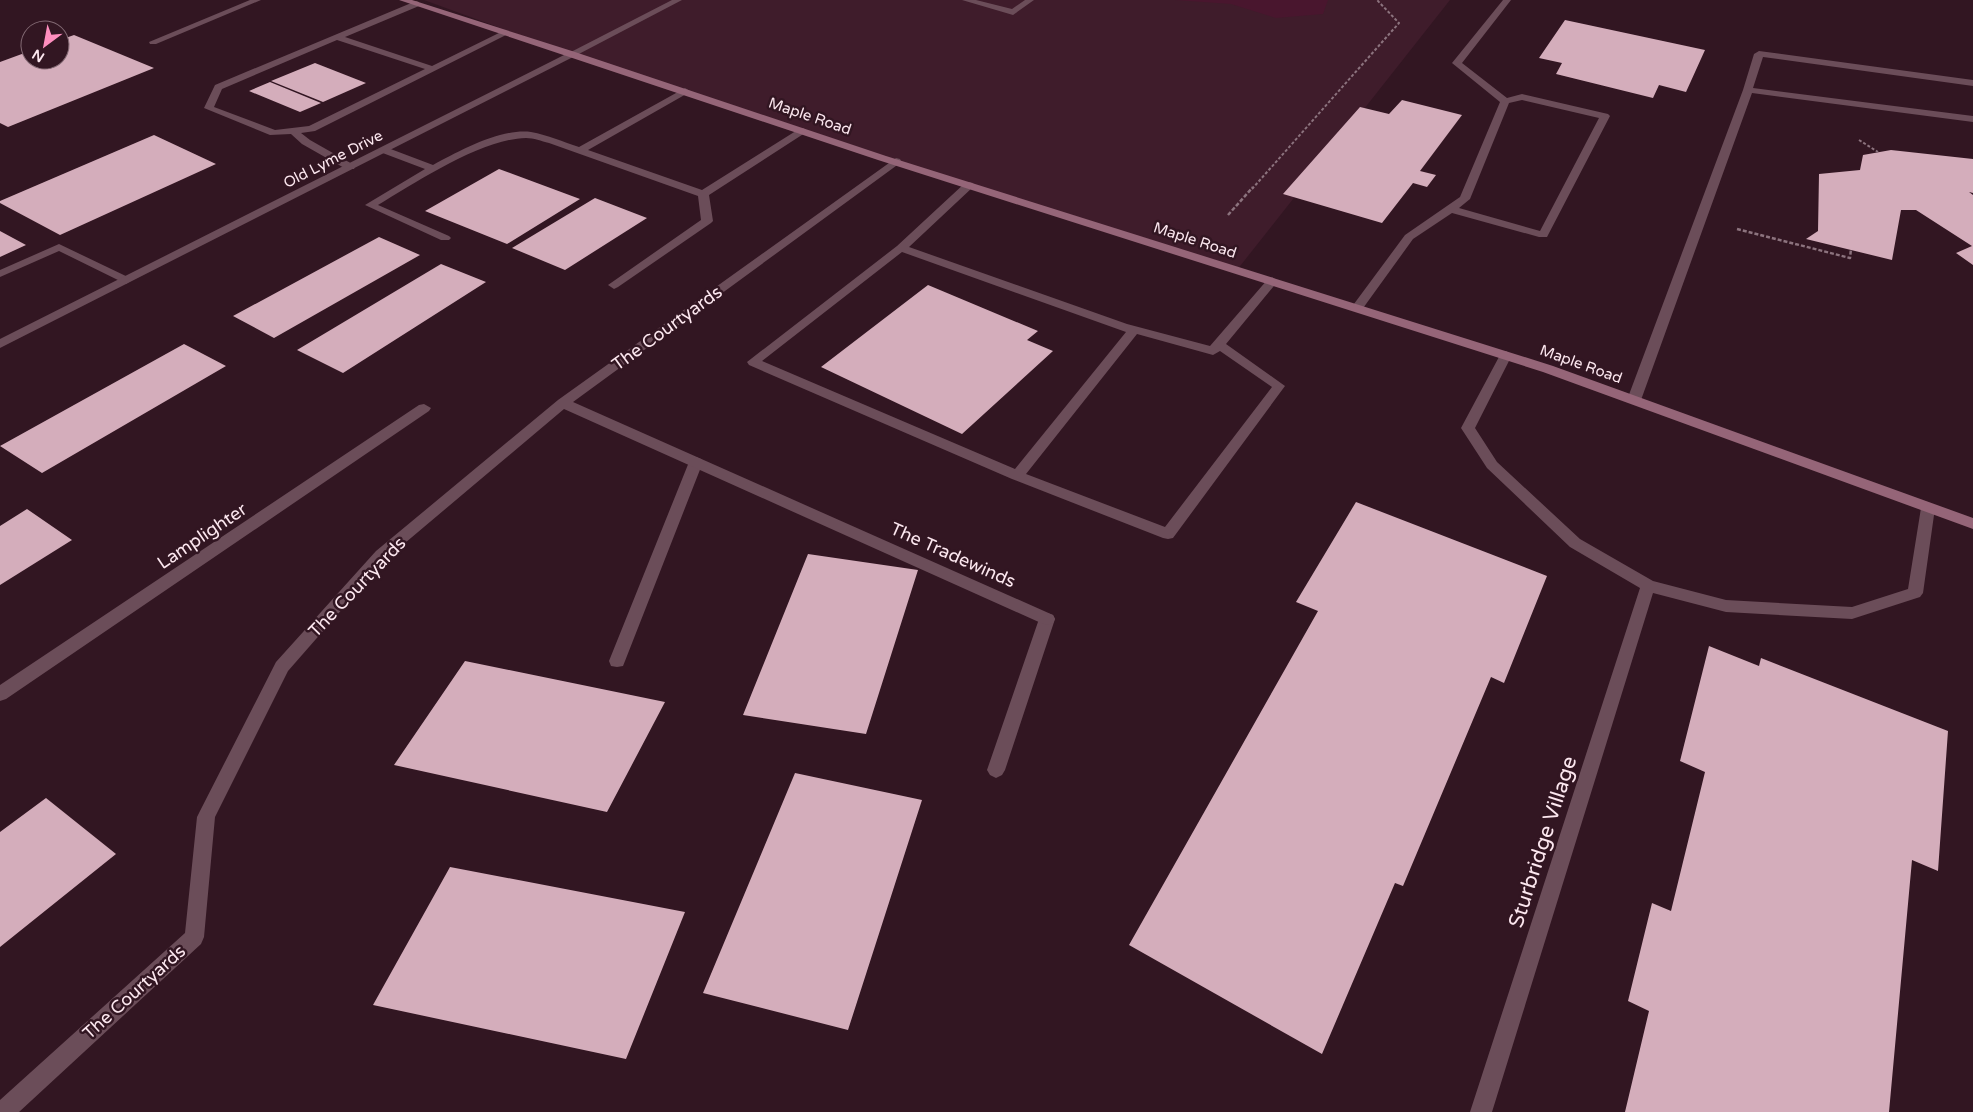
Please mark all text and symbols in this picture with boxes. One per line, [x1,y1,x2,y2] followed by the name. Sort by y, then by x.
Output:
[20,20,70,70] north arrow
[29,45,48,66] text: N
[766,93,854,139] street label: Maple Road
[280,126,386,192] street label: Old Lyme Drive
[1151,218,1239,262] street label: Maple Road
[608,281,726,375] street label: The Courtyards
[1537,341,1625,387] street label: Maple Road
[153,498,251,574] street label: Lamplighter
[887,518,1019,592] street label: The Tradewinds
[304,532,410,642] street label: The Courtyards
[1504,753,1583,931] street label: Sturbridge Village
[78,940,190,1044] street label: The Courtyards

